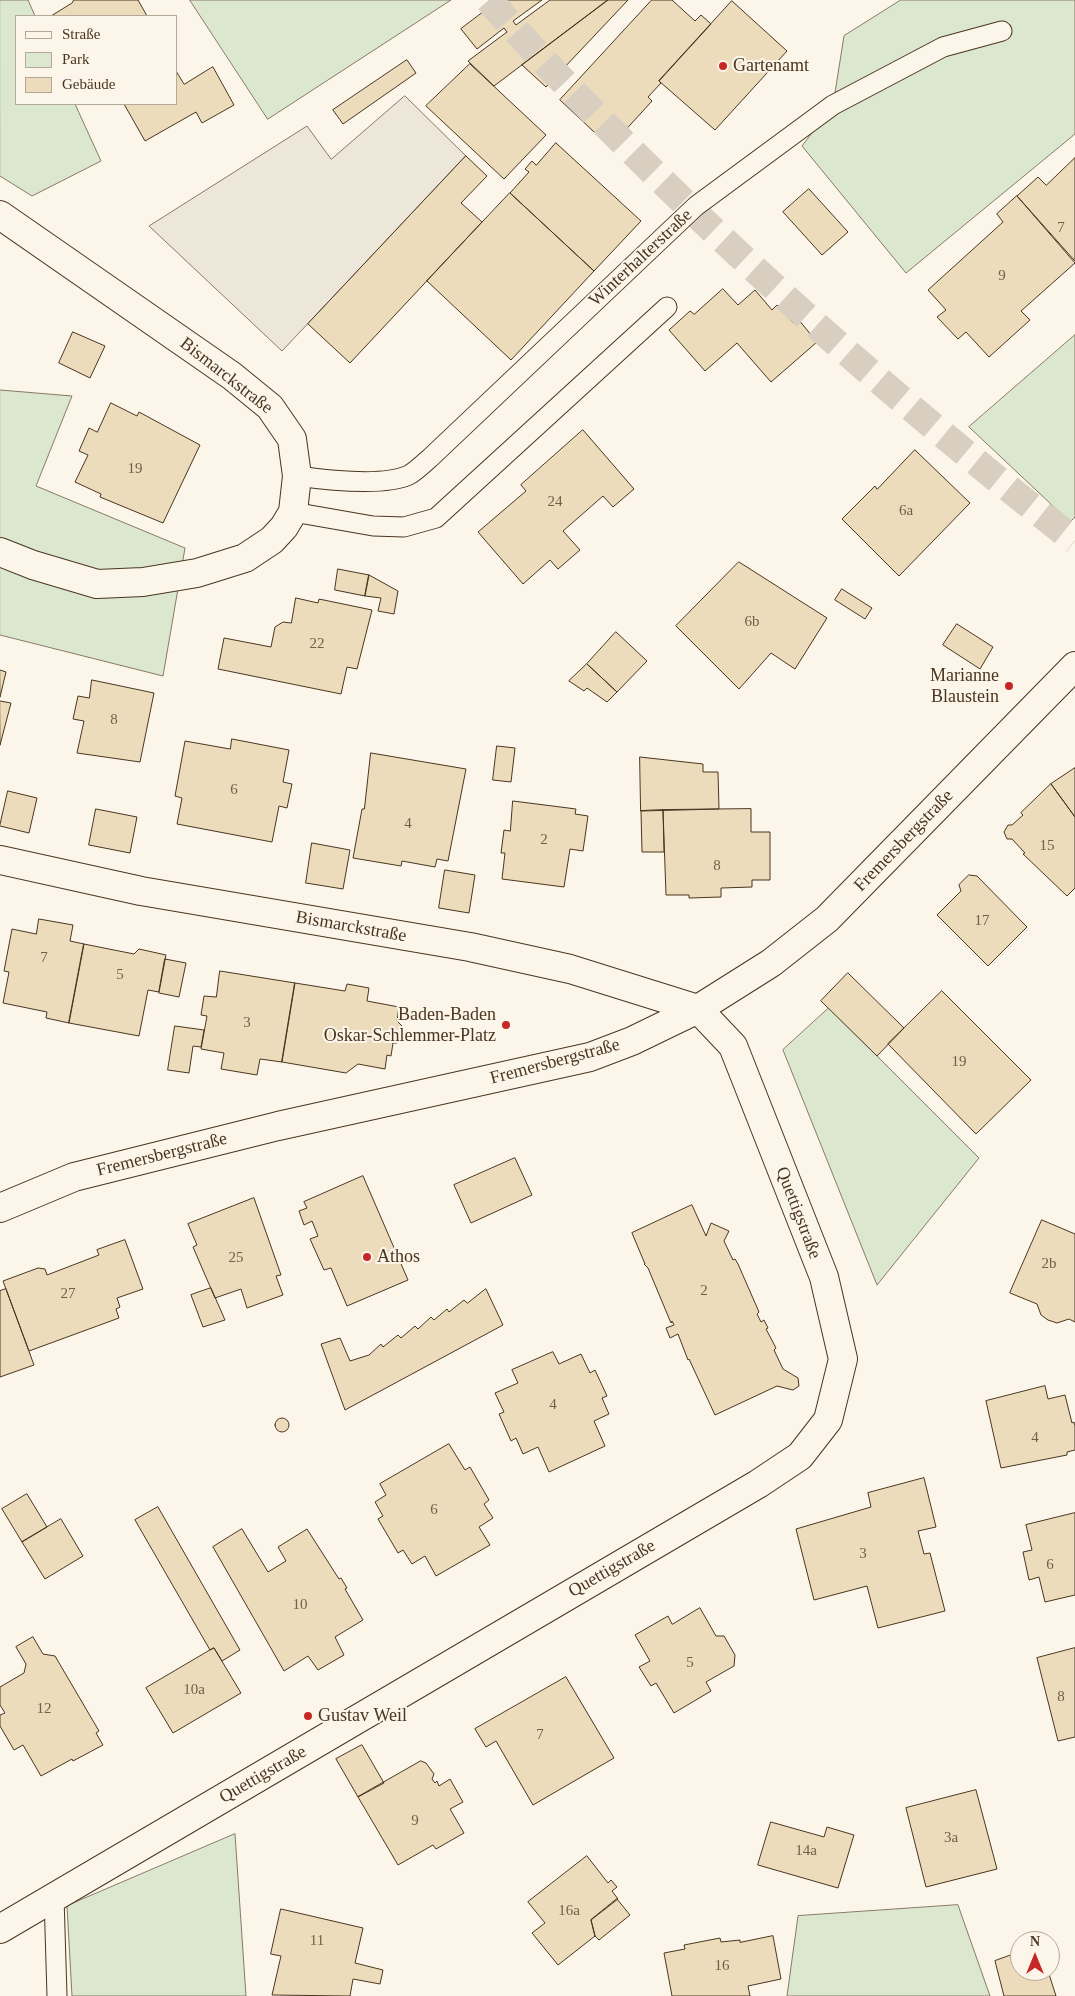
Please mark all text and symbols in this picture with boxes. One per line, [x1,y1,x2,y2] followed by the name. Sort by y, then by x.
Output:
[15,15,178,105] legend
[62,26,100,42] text: Straße
[62,51,90,67] text: Park
[733,55,809,77] place label: Gartenamt
[717,60,729,72] marker: Gartenamt
[62,76,115,92] text: Gebäude
[585,205,697,311] street label: Winterhalterstraße
[1057,219,1065,237] house number: 7
[998,267,1006,285] house number: 9
[175,333,277,419] street label: Bismarckstraße
[128,460,142,478] house number: 19
[548,493,562,511] house number: 24
[899,502,913,520] house number: 6a
[744,613,760,631] house number: 6b
[310,635,324,653] house number: 22
[930,665,999,708] place label: Marianne Blaustein
[1003,680,1015,692] marker: Marianne Blaustein
[110,711,118,729] house number: 8
[230,781,238,799] house number: 6
[850,785,958,897] street label: Fremersbergstraße
[404,815,412,833] house number: 4
[540,831,548,849] house number: 2
[1040,837,1054,855] house number: 15
[713,857,721,875] house number: 8
[294,907,408,947] street label: Bismarckstraße
[974,912,990,930] house number: 17
[40,949,48,967] house number: 7
[116,966,124,984] house number: 5
[324,1004,496,1046] place label: Baden-Baden Oskar-Schlemmer-Platz
[243,1014,251,1032] house number: 3
[500,1019,512,1031] marker: Baden-Baden Oskar-Schlemmer-Platz
[488,1034,622,1090] street label: Fremersbergstraße
[952,1053,966,1071] house number: 19
[95,1128,229,1182] street label: Fremersbergstraße
[771,1164,825,1262] street label: Quettigstraße
[377,1246,420,1268] place label: Athos
[228,1249,244,1267] house number: 25
[361,1251,373,1263] marker: Athos
[1042,1255,1056,1273] house number: 2b
[700,1282,708,1300] house number: 2
[60,1285,76,1303] house number: 27
[549,1396,557,1414] house number: 4
[1031,1429,1039,1447] house number: 4
[430,1501,438,1519] house number: 6
[565,1535,659,1603] street label: Quettigstraße
[859,1545,867,1563] house number: 3
[1046,1556,1054,1574] house number: 6
[292,1596,308,1614] house number: 10
[686,1654,694,1672] house number: 5
[183,1681,205,1699] house number: 10a
[1057,1688,1065,1706] house number: 8
[36,1700,52,1718] house number: 12
[318,1705,407,1727] place label: Gustav Weil
[302,1710,314,1722] marker: Gustav Weil
[536,1726,544,1744] house number: 7
[216,1741,310,1809] street label: Quettigstraße
[411,1812,419,1830] house number: 9
[944,1829,958,1847] house number: 3a
[795,1842,817,1860] house number: 14a
[558,1902,580,1920] house number: 16a
[1010,1931,1060,1981] north arrow
[310,1932,324,1950] house number: 11
[1030,1934,1040,1949] text: N
[714,1957,730,1975] house number: 16

